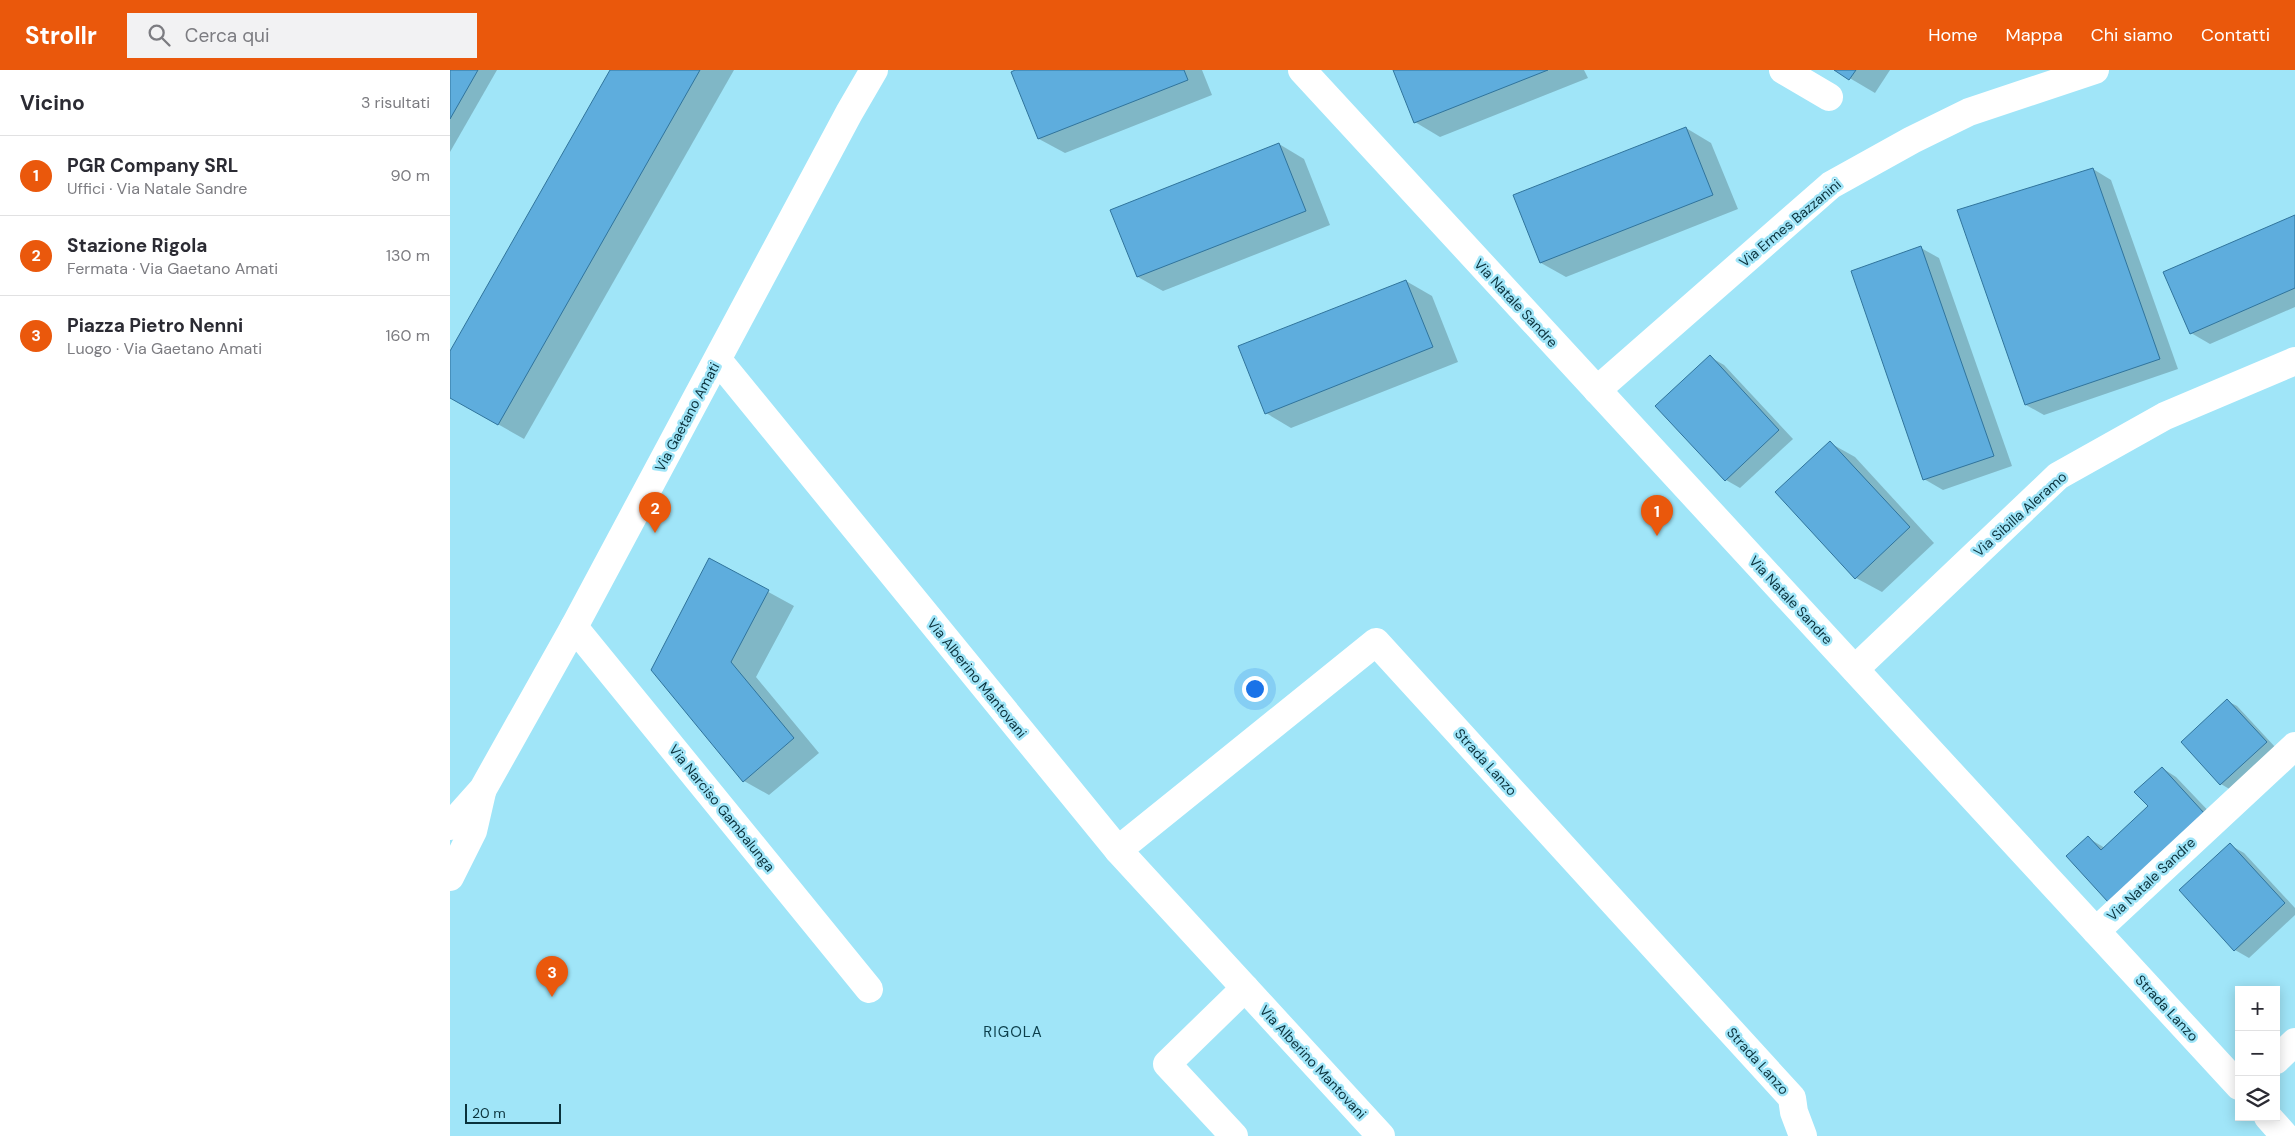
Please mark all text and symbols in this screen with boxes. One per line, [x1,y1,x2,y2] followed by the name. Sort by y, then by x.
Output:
[127,13,477,58] search box
[25,20,97,51] text: Strollr
[145,21,173,49] icon: search
[185,23,270,48] text: Cerca qui
[1928,23,1978,47] text: Home
[2006,23,2063,47] text: Mappa
[2091,23,2173,47] text: Chi siamo
[2201,23,2270,47] text: Contatti
[20,89,85,117] text: Vicino
[361,92,430,113] text: 3 risultati
[67,153,238,178] text: PGR Company SRL
[33,165,39,186] text: 1
[390,165,430,186] text: 90 m
[1735,175,1845,271] street label: Via Ermes Bazzanini
[67,178,247,199] text: Uffici · Via Natale Sandre
[67,233,208,258] text: Stazione Rigola
[31,245,41,266] text: 2
[386,245,430,266] text: 130 m
[1470,255,1562,351] street label: Via Natale Sandre
[67,258,278,279] text: Fermata · Via Gaetano Amati
[67,313,243,338] text: Piazza Pietro Nenni
[31,325,41,346] text: 3
[386,325,430,346] text: 160 m
[67,338,262,359] text: Luogo · Via Gaetano Amati
[651,359,723,475] street label: Via Gaetano Amati
[1970,467,2070,561] street label: Via Sibilla Aleramo
[639,492,671,533] pin: 2
[1641,495,1673,536] pin: 1
[1745,552,1837,648] street label: Via Natale Sandre
[923,615,1031,741] street label: Via Alberino Mantovani
[1242,676,1268,702] your location
[1451,725,1521,799] street label: Strada Lanzo
[665,741,779,875] street label: Via Narciso Gambalunga
[2103,833,2199,925] street label: Via Natale Sandre
[536,956,568,997] pin: 3
[2132,971,2202,1045] street label: Strada Lanzo
[2235,986,2280,1121] map controls
[2235,986,2280,1031] button: +
[1256,1002,1370,1122] street label: Via Alberino Mantovani
[983,1022,1043,1042] district label: RIGOLA
[1723,1024,1793,1098] street label: Strada Lanzo
[2235,1031,2280,1076] button: −
[2235,1076,2280,1121] button: layers
[465,1101,561,1124] scale bar
[472,1104,506,1122] text: 20 m

